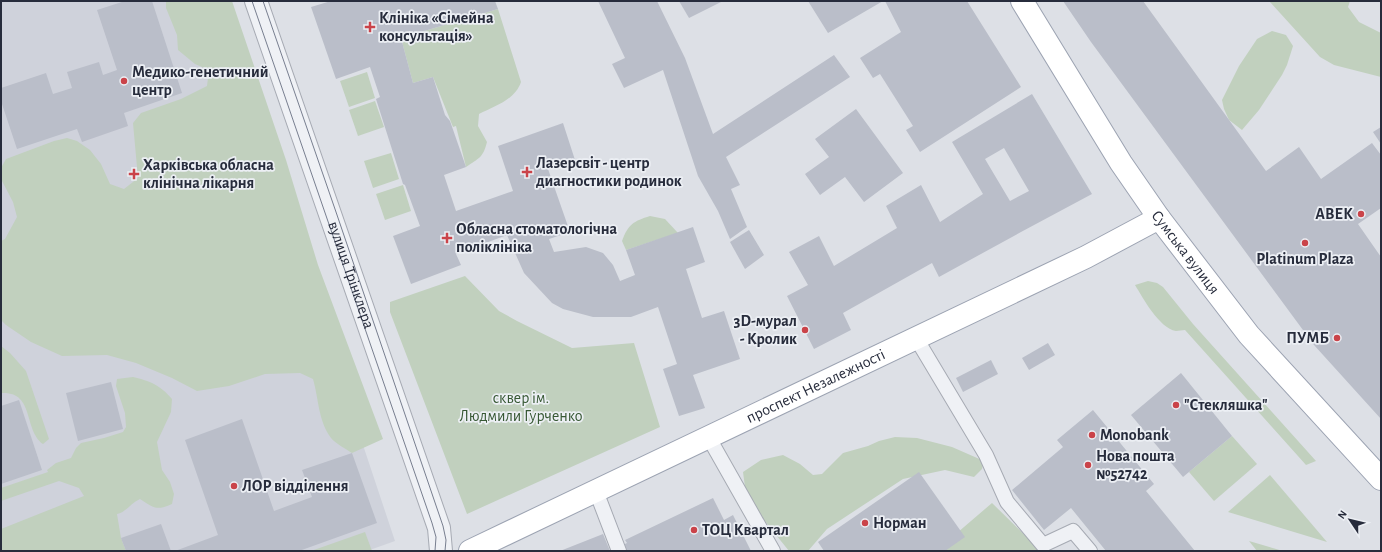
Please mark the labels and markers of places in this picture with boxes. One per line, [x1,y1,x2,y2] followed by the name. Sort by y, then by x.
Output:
[379,10,494,45] place label: Клініка «Сімейна консультація»
[364,21,376,33] marker: Клініка «Сімейна консультація»
[132,64,268,98] place label: Медико-генетичний центр
[119,76,129,86] marker: Медико-генетичний центр
[536,155,682,189] place label: Лазерсвіт - центр диагностики родинок
[143,157,274,191] place label: Харківська обласна клінічна лікарня
[521,166,533,178] marker: Лазерсвіт - центр диагностики родинок
[128,168,140,180] marker: Харківська обласна клінічна лікарня
[1315,206,1353,222] place label: АВЕК
[1356,209,1366,219] marker: АВЕК
[456,221,617,255] place label: Обласна стоматологічна поліклініка
[441,232,453,244] marker: Обласна стоматологічна поліклініка
[1300,238,1310,248] marker: Platinum Plaza
[1256,251,1354,267] place label: Platinum Plaza
[734,313,797,347] place label: 3D-мурал - Кролик
[800,325,810,335] marker: 3D-мурал - Кролик
[1286,330,1329,346] place label: ПУМБ
[1332,333,1342,343] marker: ПУМБ
[1184,397,1268,413] place label: "Стекляшка"
[1171,400,1181,410] marker: "Стекляшка"
[1100,427,1169,443] place label: Monobank
[1087,430,1097,440] marker: Monobank
[1096,448,1175,482] place label: Нова пошта №52742
[1083,460,1093,470] marker: Нова пошта №52742
[242,478,349,494] place label: ЛОР відділення
[229,481,239,491] marker: ЛОР відділення
[873,515,927,531] place label: Норман
[860,518,870,528] marker: Норман
[702,522,789,538] place label: ТОЦ Квартал
[689,525,699,535] marker: ТОЦ Квартал

